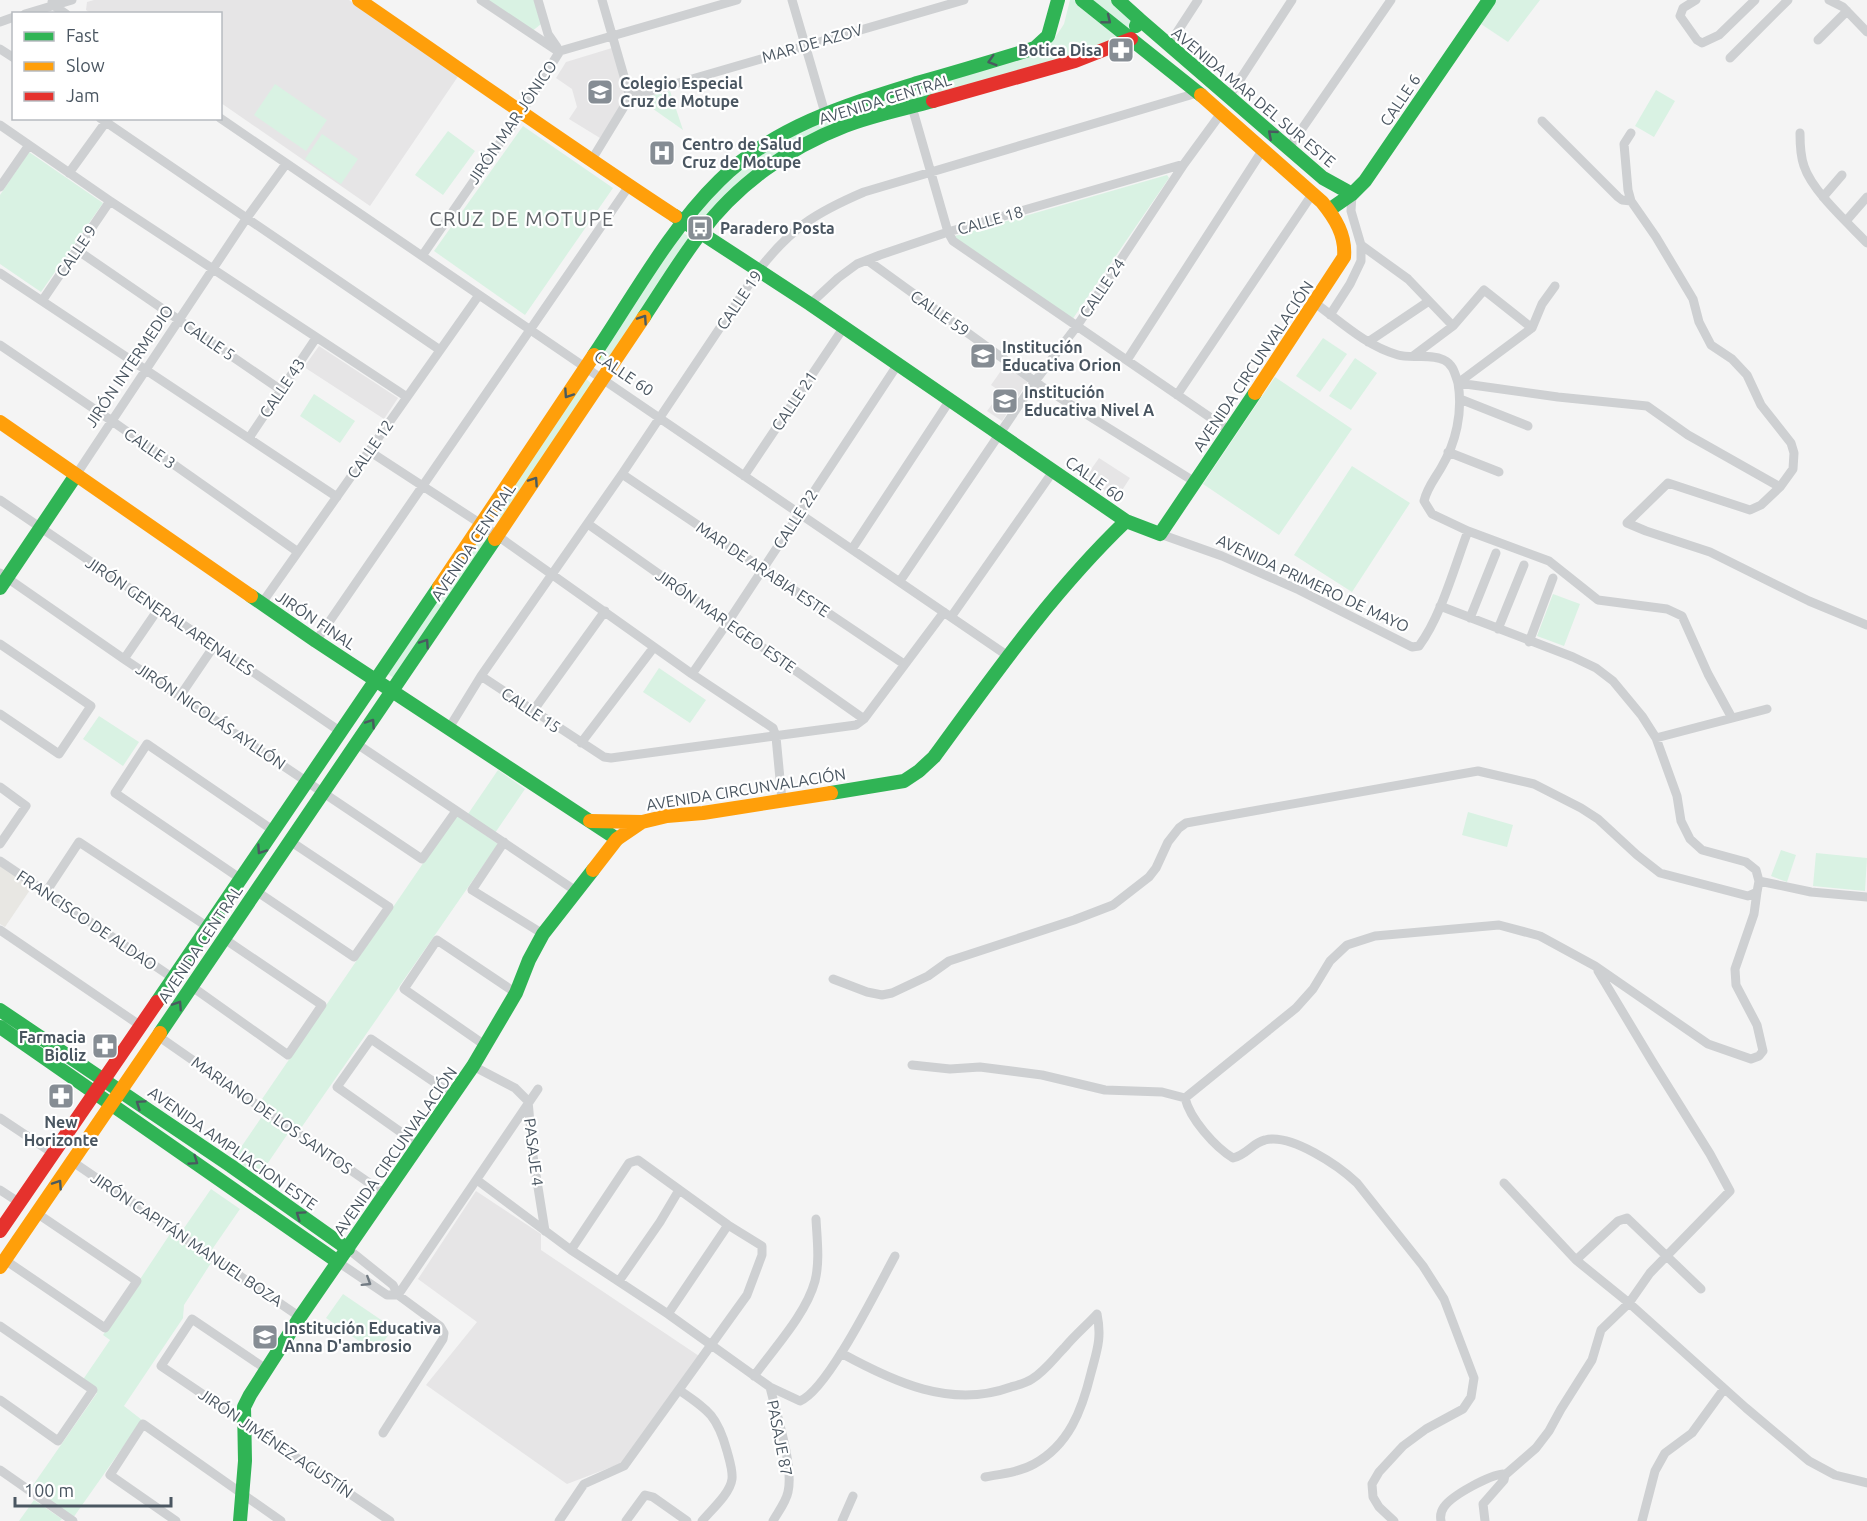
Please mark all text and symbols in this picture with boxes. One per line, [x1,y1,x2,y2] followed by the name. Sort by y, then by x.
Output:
[12,12,222,120] legend
[1100,12,1111,23] one-way arrow
[760,20,864,66] street label: MAR DE AZOV
[1169,23,1339,171] street label: AVENIDA MAR DEL SUR ESTE
[66,25,99,45] text: Fast
[1106,35,1136,65] pharmacy icon: Botica Disa
[1018,41,1102,59] place label: Botica Disa
[987,54,998,66] one-way arrow
[66,55,105,75] text: Slow
[463,56,560,187] street label: JIRÓN MAR JÓNICO
[817,70,953,128] street label: AVENIDA CENTRAL
[1376,71,1424,129] street label: CALLE 6
[620,74,743,110] place label: Colegio Especial Cruz de Motupe
[585,77,615,107] school or university icon: Colegio Especial Cruz de Motupe
[66,85,100,105] text: Jam
[1268,130,1278,141] one-way arrow
[682,135,802,171] place label: Centro de Salud Cruz de Motupe
[647,138,677,168] hospital icon: Centro de Salud Cruz de Motupe
[955,202,1025,238] street label: CALLE 18
[429,207,615,230] district label: CRUZ DE MOTUPE
[685,213,715,243] bus stop icon: Paradero Posta
[720,219,835,237] place label: Paradero Posta
[52,222,100,280] street label: CALLE 9
[1076,255,1128,321] street label: CALLE 24
[713,267,765,333] street label: CALLE 19
[1188,277,1317,455] street label: AVENIDA CIRCUNVALACIÓN
[907,286,973,340] street label: CALLE 59
[81,301,177,431] street label: JIRÓN INTERMEDIO
[636,315,647,326] one-way arrow
[180,316,238,364] street label: CALLE 5
[1002,338,1121,374] place label: Institución Educativa Orion
[968,341,998,371] school or university icon: Institución Educativa Orion
[591,347,657,399] street label: CALLE 60
[256,355,308,421] street label: CALLE 43
[768,368,820,434] street label: CALLE 21
[1024,383,1155,419] place label: Institución Educativa Nivel A
[990,386,1020,416] school or university icon: Institución Educativa Nivel A
[564,388,575,399] one-way arrow
[343,416,397,482] street label: CALLE 12
[121,424,179,472] street label: CALLE 3
[1062,452,1128,506] street label: CALLE 60
[527,477,538,488] one-way arrow
[427,480,519,604] street label: AVENIDA CENTRAL
[769,486,821,552] street label: CALLE 22
[693,518,833,620] street label: MAR DE ARABIA ESTE
[1214,530,1412,636] street label: AVENIDA PRIMERO DE MAYO
[83,552,258,679] street label: JIRÓN GENERAL ARENALES
[653,565,800,676] street label: JIRÓN MAR EGEO ESTE
[273,586,360,653] street label: JIRÓN FINAL
[418,639,430,649] one-way arrow
[133,658,290,773] street label: JIRÓN NICOLÁS AYLLÓN
[498,684,564,736] street label: CALLE 15
[364,719,375,730] one-way arrow
[645,763,847,814] street label: AVENIDA CIRCUNVALACIÓN
[257,844,268,855] one-way arrow
[14,866,160,974] street label: FRANCISCO DE ALDAO
[154,882,246,1006] street label: AVENIDA CENTRAL
[171,1001,182,1012] one-way arrow
[19,1028,86,1064] place label: Farmacia Bioliz
[90,1031,120,1061] pharmacy icon: Farmacia Bioliz
[188,1053,356,1177] street label: MARIANO DE LOS SANTOS
[329,1063,460,1239] street label: AVENIDA CIRCUNVALACIÓN
[46,1081,76,1111] pharmacy icon: New Horizonte
[145,1083,321,1213] street label: AVENIDA AMPLIACION ESTE
[135,1100,146,1111] one-way arrow
[24,1113,98,1149] place label: New Horizonte
[521,1117,547,1187] street label: PASAJE 4
[187,1154,198,1165] one-way arrow
[88,1166,288,1310] street label: JIRÓN CAPITÁN MANUEL BOZA
[50,1180,61,1191] one-way arrow
[295,1211,306,1222] one-way arrow
[361,1274,371,1286] one-way arrow
[284,1319,441,1355] place label: Institución Educativa Anna D'ambrosio
[250,1322,280,1352] school or university icon: Institución Educativa Anna D'ambrosio
[196,1383,358,1501] street label: JIRÓN JIMÉNEZ AGUSTÍN
[764,1398,796,1478] street label: PASAJE 87
[15,1470,171,1508] scale bar
[24,1480,74,1500] text: 100 m

